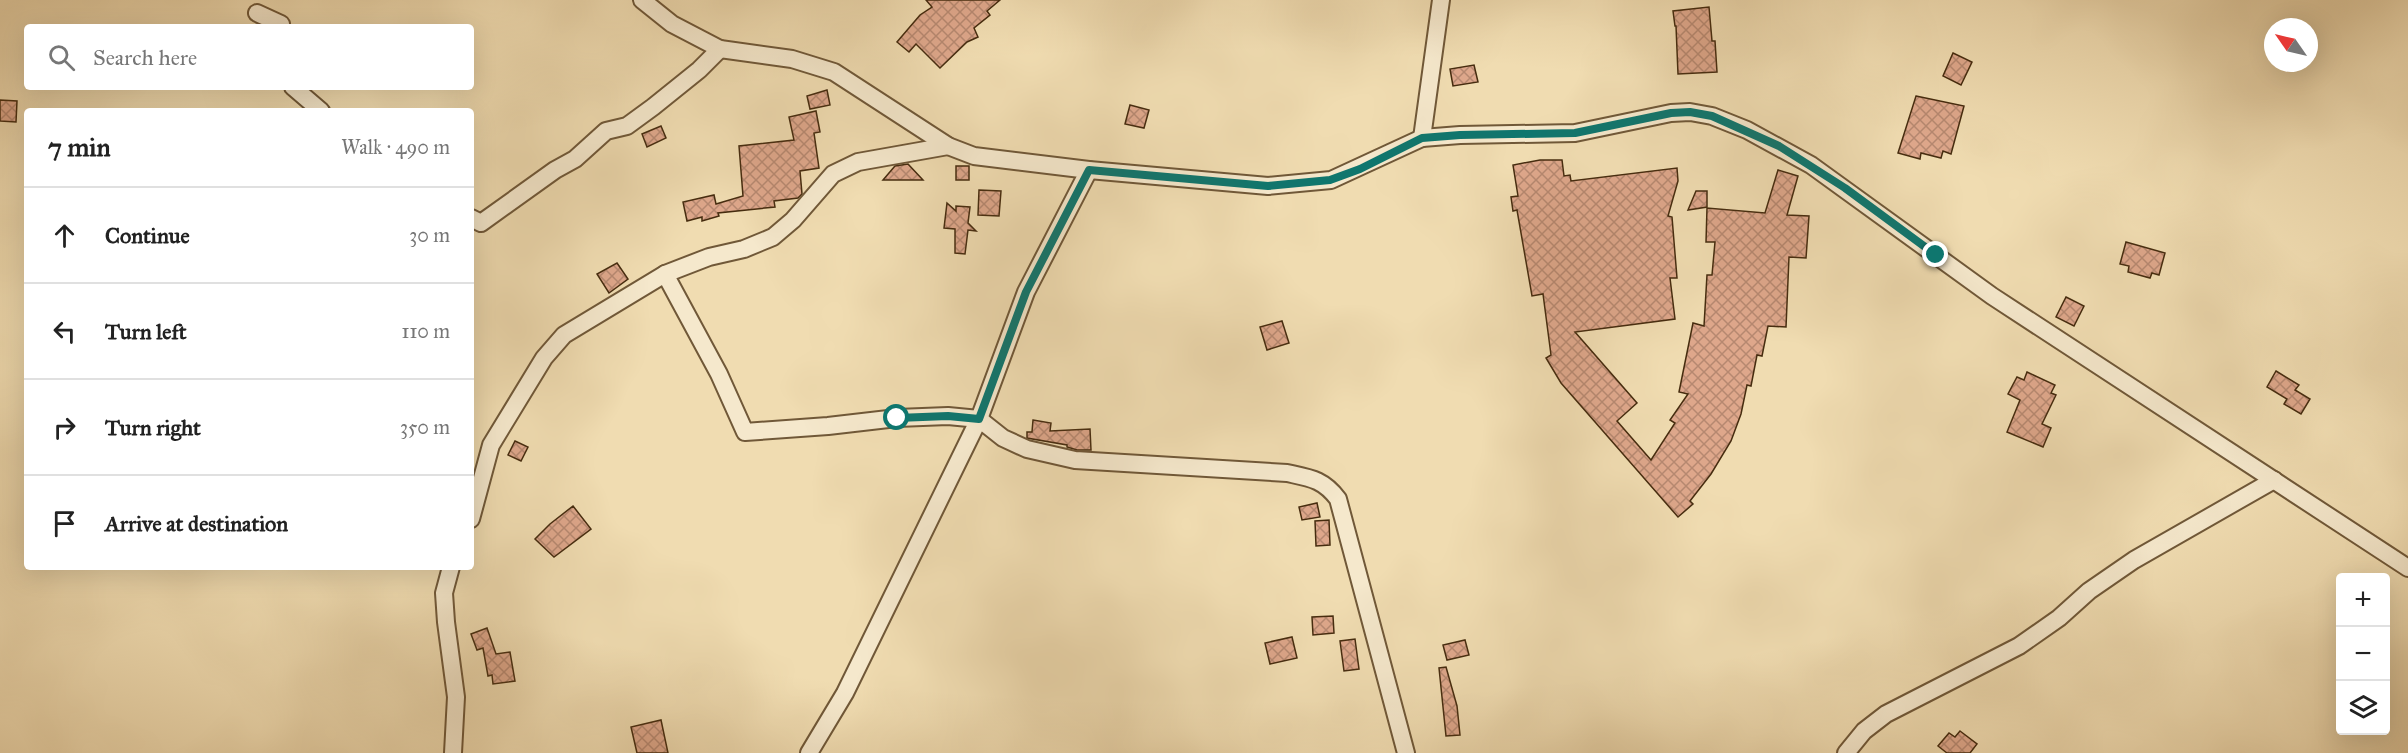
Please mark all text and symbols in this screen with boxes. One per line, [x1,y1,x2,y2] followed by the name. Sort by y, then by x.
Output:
[2264,18,2318,72] north arrow
[24,24,474,90] search box
[45,41,78,74] icon: search
[93,44,197,71] text: Search here
[48,131,111,163] text: 7 min
[341,135,450,159] text: Walk · 490 m
[48,219,81,252] icon: ahead
[105,222,190,249] text: Continue
[409,223,450,247] text: 30 m
[1922,241,1948,267] route end
[48,315,81,348] icon: left
[105,318,187,345] text: Turn left
[402,319,450,343] text: 110 m
[883,404,909,430] route start
[48,411,81,444] icon: right
[105,414,201,441] text: Turn right
[400,415,450,439] text: 350 m
[48,507,81,540] icon: arrive
[105,510,288,537] text: Arrive at destination
[2336,573,2390,735] map controls
[2336,573,2390,627] button: +
[2336,627,2390,681] button: −
[2336,681,2390,735] button: layers

